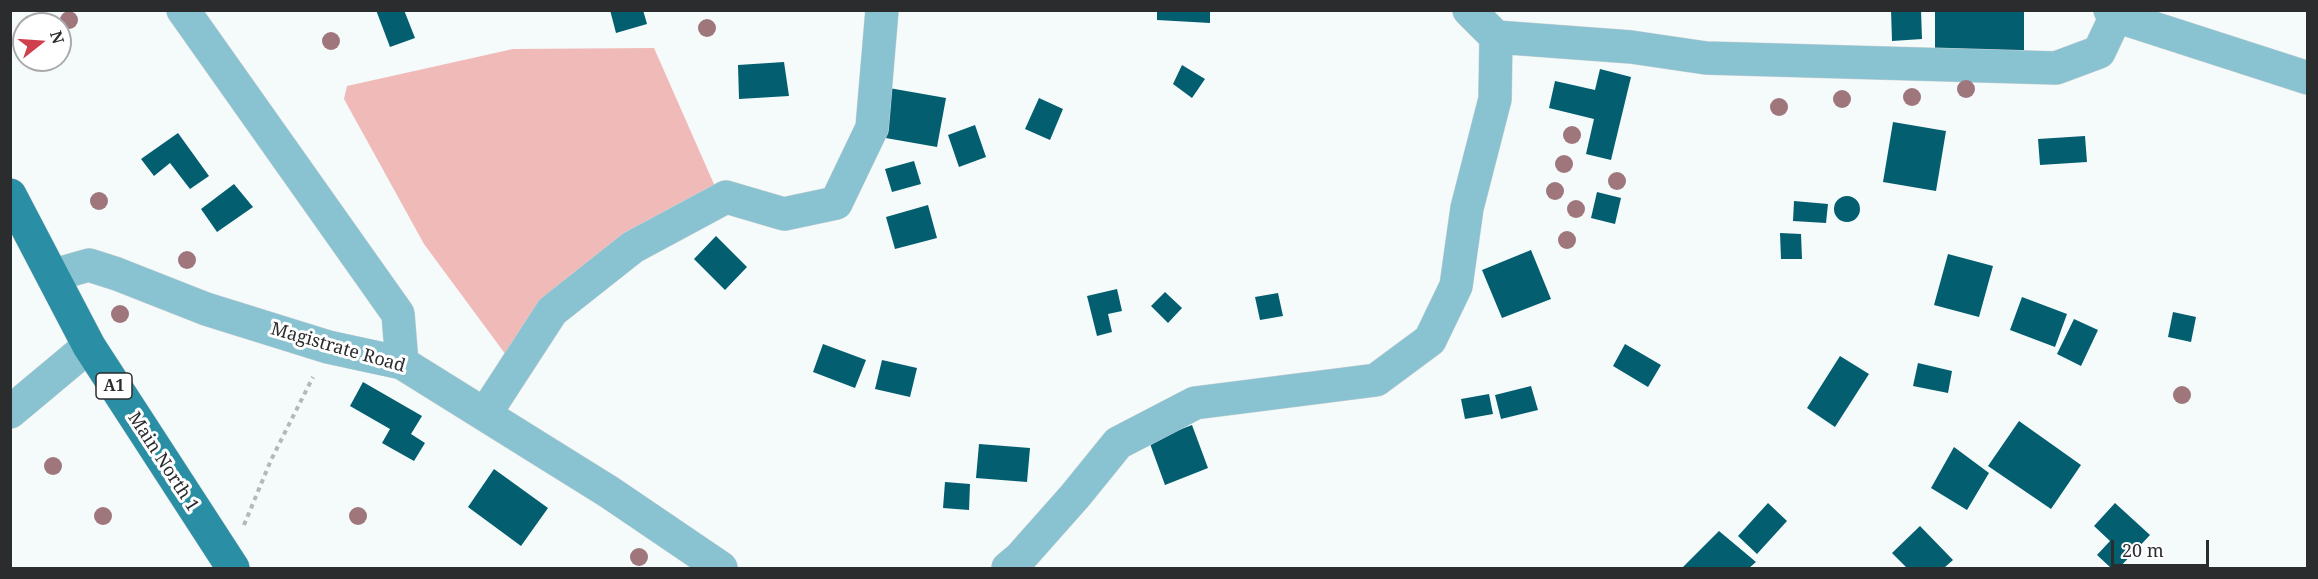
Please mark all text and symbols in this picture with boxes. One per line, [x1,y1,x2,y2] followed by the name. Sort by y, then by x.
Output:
[12,12,72,72] north arrow
[45,28,70,47] text: N
[268,318,408,378] street label: Magistrate Road
[96,373,132,399] road number: A1
[123,408,203,516] street label: Main North 1
[2114,528,2212,566] scale bar
[2122,538,2164,562] text: 20 m

